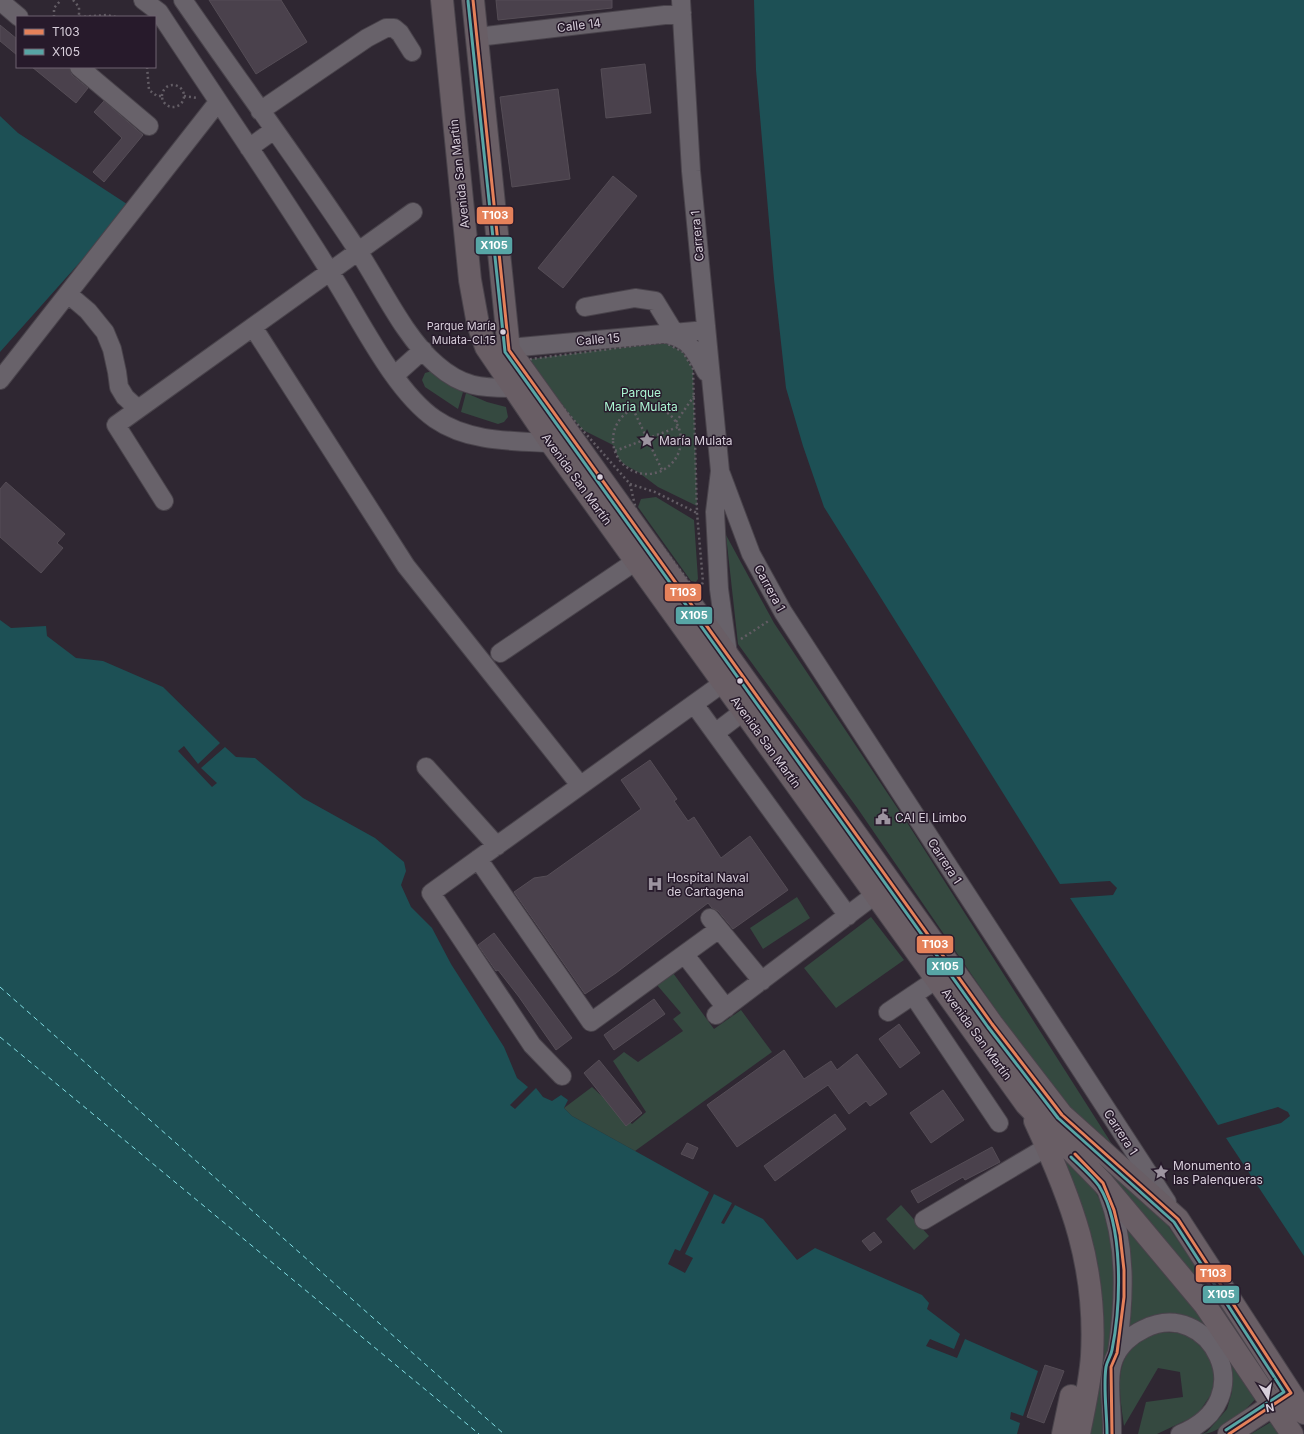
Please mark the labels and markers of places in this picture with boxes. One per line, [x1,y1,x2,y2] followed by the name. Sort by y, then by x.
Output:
[427,319,496,347] place label: Parque María Mulata-Cl.15
[498,327,508,337] marker: Parque María Mulata-Cl.15
[638,431,656,449] place icon: María Mulata
[659,433,733,448] place label: María Mulata
[595,472,605,482] unlabelled marker
[735,676,745,686] unlabelled marker
[874,808,892,826] public building icon: CAI El Limbo
[895,810,967,825] place label: CAI El Limbo
[667,870,749,899] place label: Hospital Naval de Cartagena
[646,875,664,893] hospital icon: Hospital Naval de Cartagena
[1173,1158,1263,1187] place label: Monumento a las Palenqueras
[1152,1163,1170,1181] place icon: Monumento a las Palenqueras

